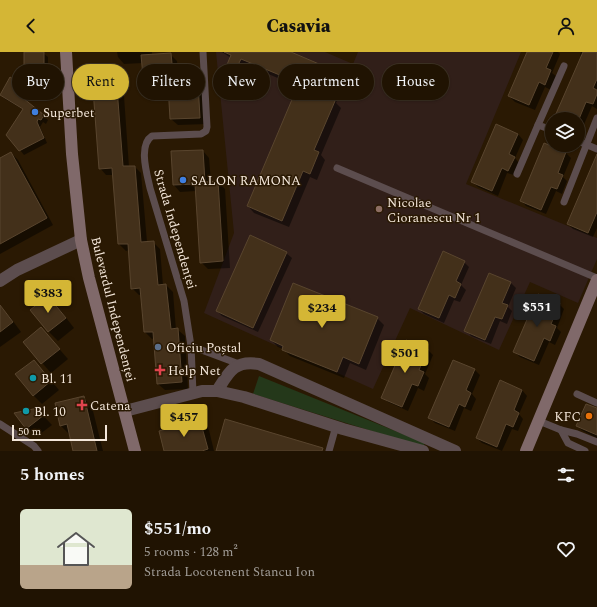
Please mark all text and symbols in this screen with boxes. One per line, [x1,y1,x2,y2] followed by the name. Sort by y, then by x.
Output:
[266,13,331,40] text: Casavia
[20,15,42,37] icon: back
[555,15,577,37] icon: person
[12,64,64,100] chip: Buy
[72,64,129,100] chip: Rent
[137,64,205,100] chip: Filters
[213,64,270,100] chip: New
[278,64,374,100] chip: Apartment
[382,64,449,100] chip: House
[43,103,95,123] place label: Superbet
[30,107,40,117] marker: Superbet
[545,112,585,152] map controls
[545,112,585,152] button: layers
[148,167,202,292] street label: Strada Independenței
[191,171,301,191] place label: SALON RAMONA
[178,175,188,185] marker: SALON RAMONA
[387,193,481,228] place label: Nicolae Cioranescu Nr 1
[374,204,384,214] marker: Nicolae Cioranescu Nr 1
[85,235,141,384] street label: Bulevardul Independenței
[24,280,72,314] pin: $383
[33,283,63,303] text: $383
[513,294,561,328] pin: $551
[298,295,346,329] pin: $234
[522,297,552,317] text: $551
[307,298,337,318] text: $234
[166,338,241,358] place label: Oficiu Poștal
[381,340,429,374] pin: $501
[153,342,163,352] marker: Oficiu Poștal
[390,343,420,363] text: $501
[168,361,221,381] place label: Help Net
[155,365,165,375] marker: Help Net
[41,369,73,389] place label: Bl. 11
[28,373,38,383] marker: Bl. 11
[90,396,131,416] place label: Catena
[77,400,87,410] marker: Catena
[34,402,66,422] place label: Bl. 10
[160,404,208,438] pin: $457
[21,406,31,416] marker: Bl. 10
[169,407,199,427] text: $457
[554,407,581,427] place label: KFC
[584,411,594,421] marker: KFC
[12,423,107,442] scale bar
[18,423,41,440] text: 50 m
[20,462,85,488] text: 5 homes
[555,464,577,486] icon: filters
[144,516,211,542] text: $551/mo
[52,525,100,573] icon: home
[555,538,577,560] icon: heart
[144,542,238,562] text: 5 rooms · 128 m²
[144,562,315,582] text: Strada Locotenent Stancu Ion

